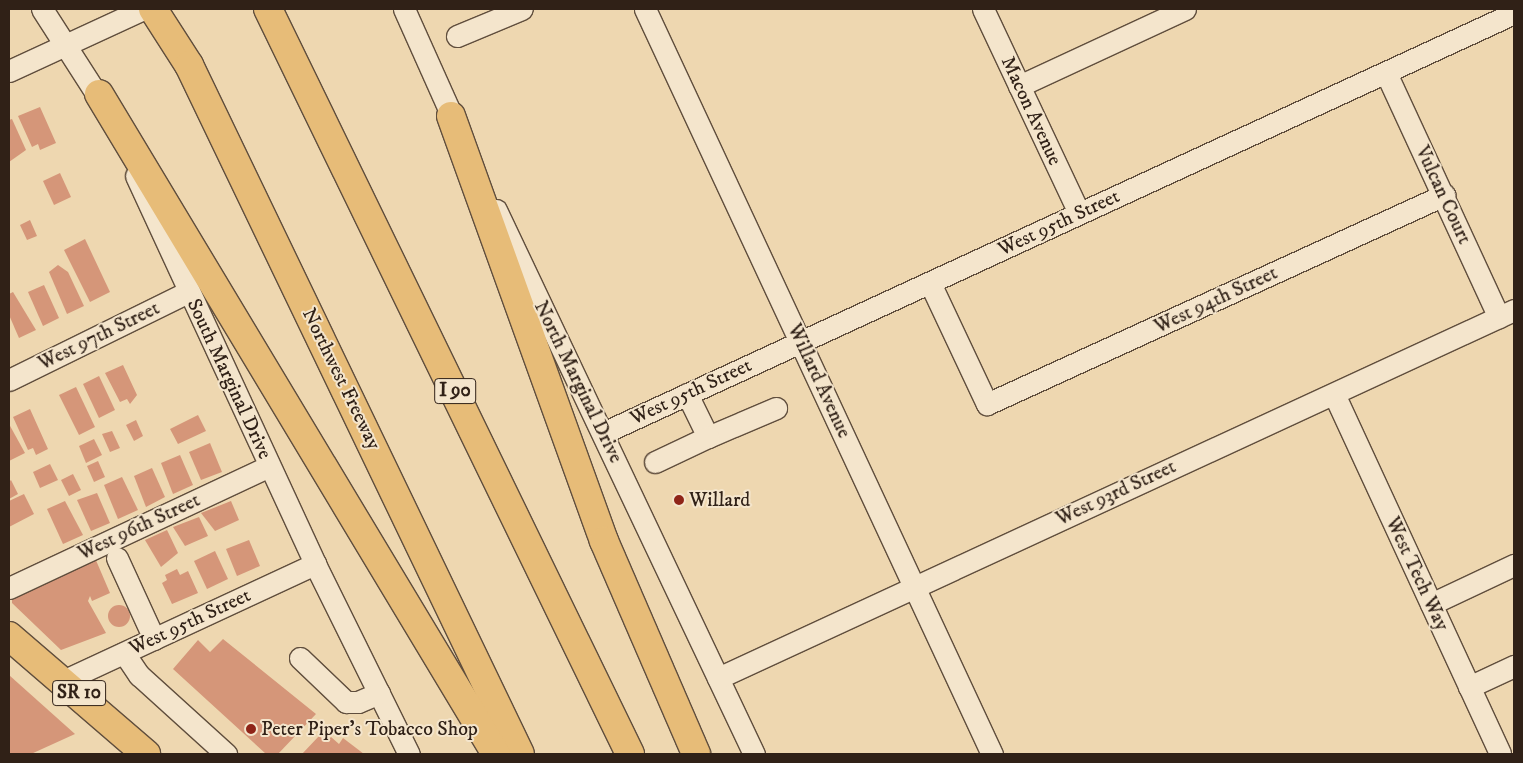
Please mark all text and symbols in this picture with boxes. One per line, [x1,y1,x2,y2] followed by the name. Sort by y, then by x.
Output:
[995,53,1067,169] street label: Macon Avenue
[1410,142,1476,248] street label: Vulcan Court
[994,184,1124,262] street label: West 95th Street
[1151,261,1281,339] street label: West 94th Street
[181,295,277,463] street label: South Marginal Drive
[34,296,164,376] street label: West 97th Street
[528,297,628,467] street label: North Marginal Drive
[296,304,386,454] street label: Northwest Freeway
[782,320,856,442] street label: Willard Avenue
[626,353,756,431] street label: West 95th Street
[434,374,476,408] road number: I 90
[1052,455,1180,531] street label: West 93rd Street
[74,488,204,566] street label: West 96th Street
[689,488,750,512] place label: Willard
[673,494,685,506] marker: Willard
[1380,513,1454,635] street label: West Tech Way
[125,583,255,661] street label: West 95th Street
[52,676,106,710] road number: SR 10
[261,717,478,741] place label: Peter Piper's Tobacco Shop
[245,723,257,735] marker: Peter Piper's Tobacco Shop

